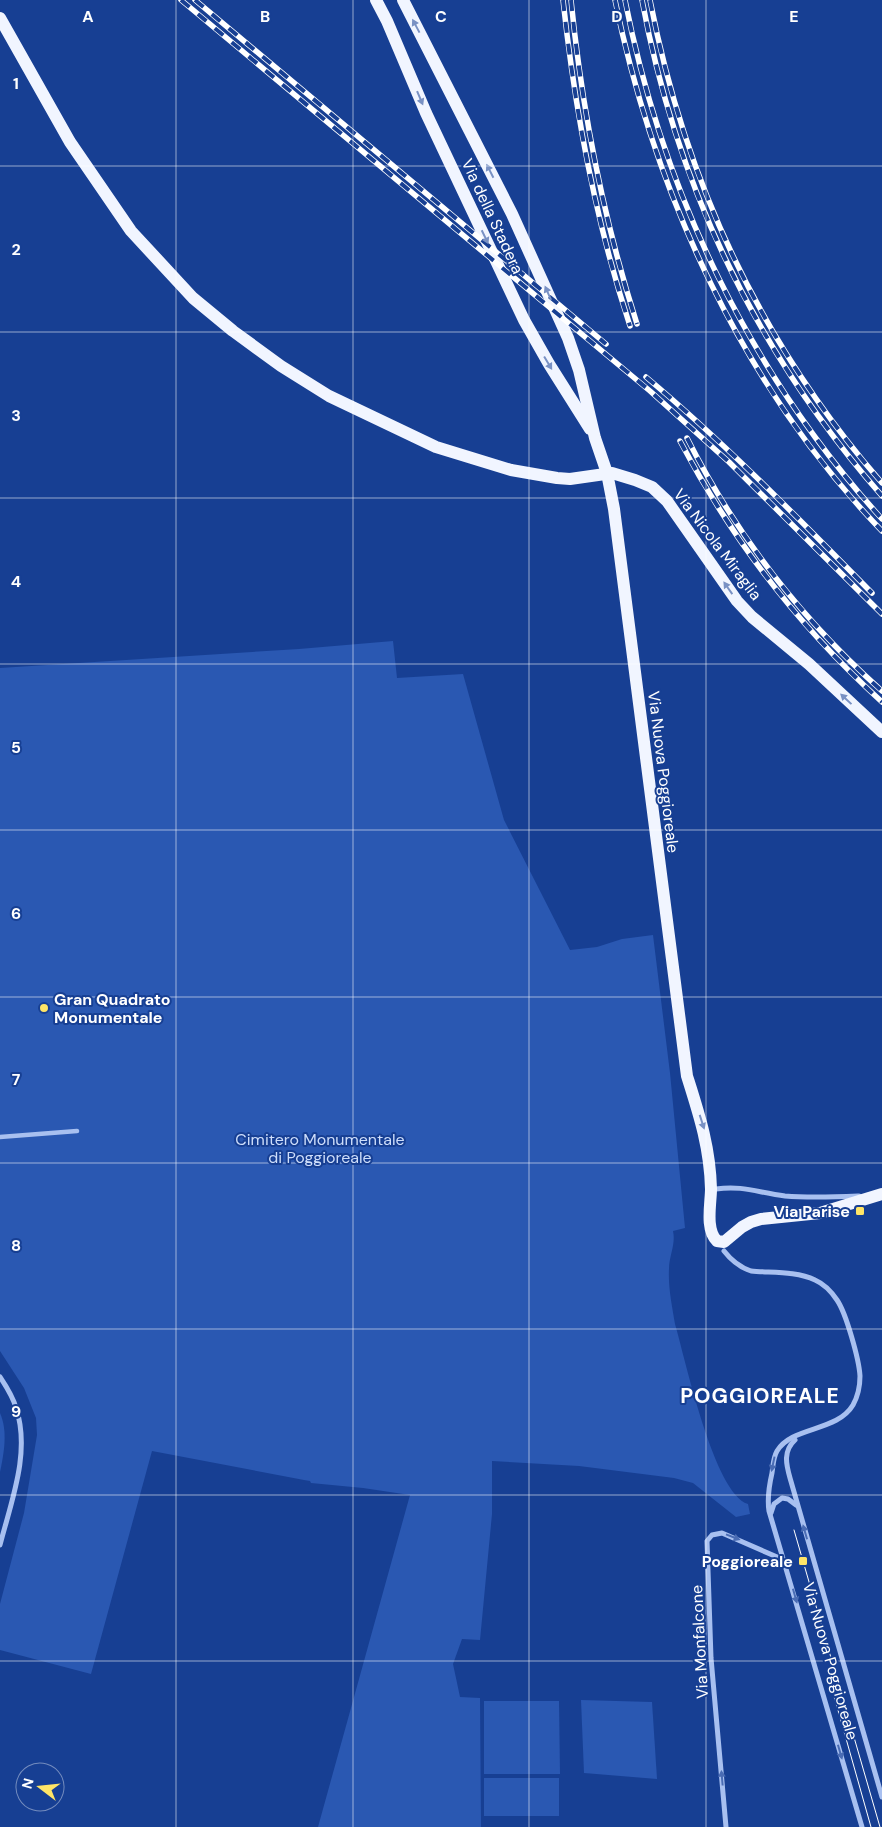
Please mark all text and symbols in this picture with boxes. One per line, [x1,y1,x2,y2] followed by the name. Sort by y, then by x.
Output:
[82,6,94,27] text: A
[260,6,270,27] text: B
[435,6,447,27] text: C
[611,6,623,27] text: D
[789,6,799,27] text: E
[412,19,420,33] one-way arrow
[13,73,19,94] text: 1
[416,91,424,106] one-way arrow
[457,155,528,277] street label: Via della Stadera
[486,163,494,178] one-way arrow
[481,230,489,244] one-way arrow
[11,239,21,260] text: 2
[544,286,552,300] one-way arrow
[544,356,553,369] one-way arrow
[11,405,21,426] text: 3
[669,484,766,604] street label: Via Nicola Miraglia
[11,571,21,592] text: 4
[723,581,733,595] one-way arrow
[643,690,684,854] street label: Via Nuova Poggioreale
[840,693,852,705] one-way arrow
[11,737,21,758] text: 5
[11,903,21,924] text: 6
[54,989,171,1028] place label: Gran Quadrato Monumentale
[38,1002,50,1014] marker: Gran Quadrato Monumentale
[12,1069,21,1090] text: 7
[698,1115,706,1130] one-way arrow
[235,1129,405,1168] park label: Cimitero Monumentale di Poggioreale
[773,1201,850,1222] place label: Via Parise
[854,1205,866,1217] marker: Via Parise
[11,1235,21,1256] text: 8
[680,1382,840,1410] district label: POGGIOREALE
[11,1401,21,1422] text: 9
[769,1457,777,1473] one-way arrow
[800,1525,808,1540] one-way arrow
[725,1534,740,1542] one-way arrow
[702,1551,793,1572] place label: Poggioreale
[797,1555,809,1567] marker: Poggioreale
[798,1580,863,1742] street label: Via Nuova Poggioreale
[686,1585,713,1699] street label: Via Monfalcone
[791,1589,799,1604] one-way arrow
[837,1745,845,1760] one-way arrow
[15,1762,65,1812] north arrow
[717,1770,725,1786] one-way arrow
[17,1776,38,1791] text: N

